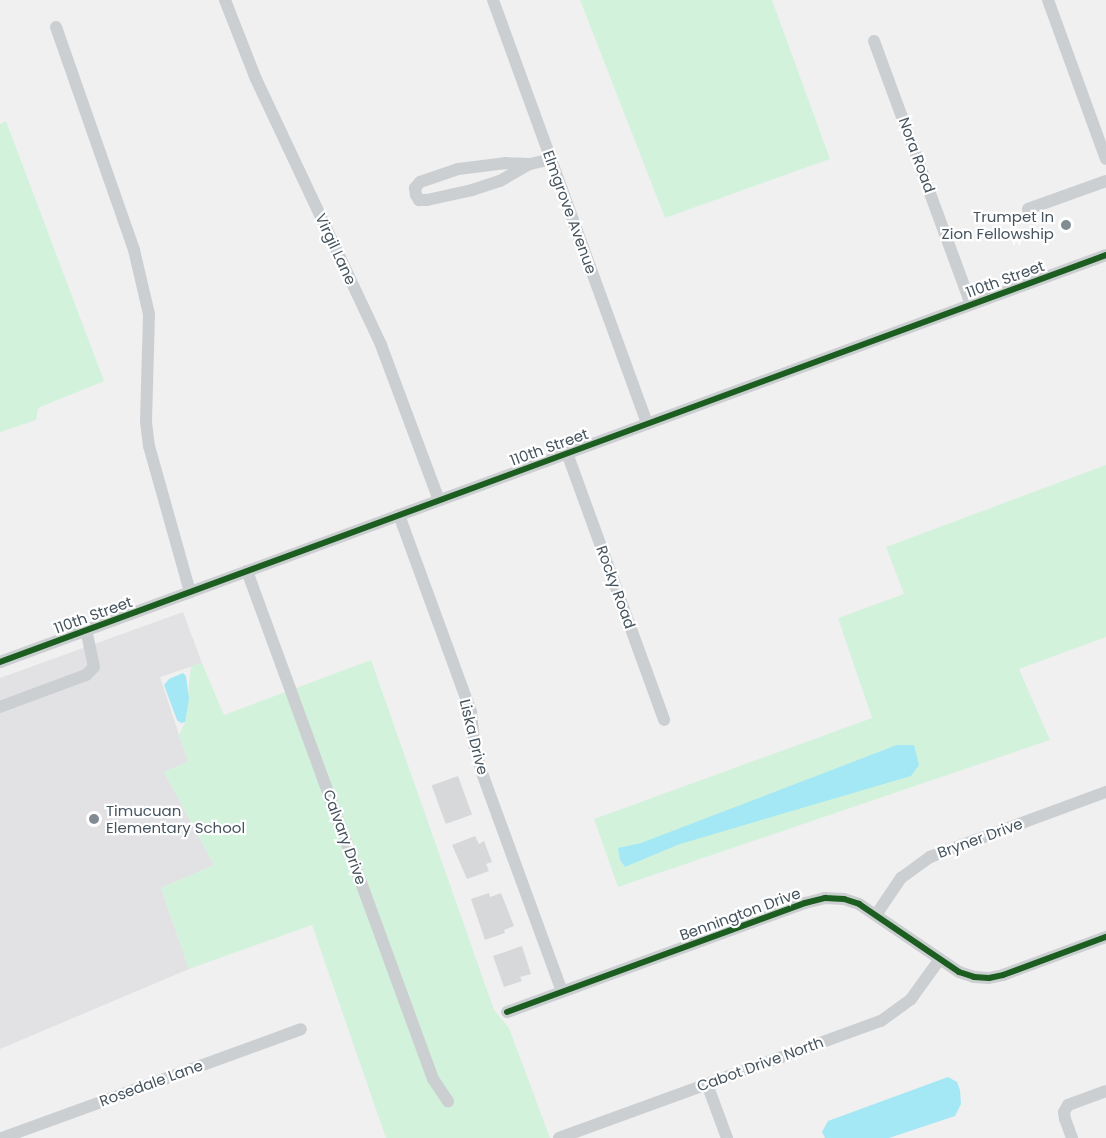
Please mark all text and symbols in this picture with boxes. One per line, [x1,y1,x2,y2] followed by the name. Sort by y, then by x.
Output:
[895,115,939,195] street label: Nora Road
[539,148,601,276] street label: Elmgrove Avenue
[942,207,1054,242] place label: Trumpet In Zion Fellowship
[312,211,360,287] street label: Virgil Lane
[1059,218,1073,232] marker: Trumpet In Zion Fellowship
[963,257,1047,301] street label: 110th Street
[507,425,591,469] street label: 110th Street
[593,543,639,631] street label: Rocky Road
[51,593,135,637] street label: 110th Street
[456,697,492,777] street label: Liska Drive
[320,787,370,887] street label: Calvary Drive
[106,801,245,836] place label: Timucuan Elementary School
[87,812,101,826] marker: Timucuan Elementary School
[935,814,1025,862] street label: Bryner Drive
[677,884,803,944] street label: Bennington Drive
[694,1033,826,1095] street label: Cabot Drive North
[97,1056,205,1110] street label: Rosedale Lane

